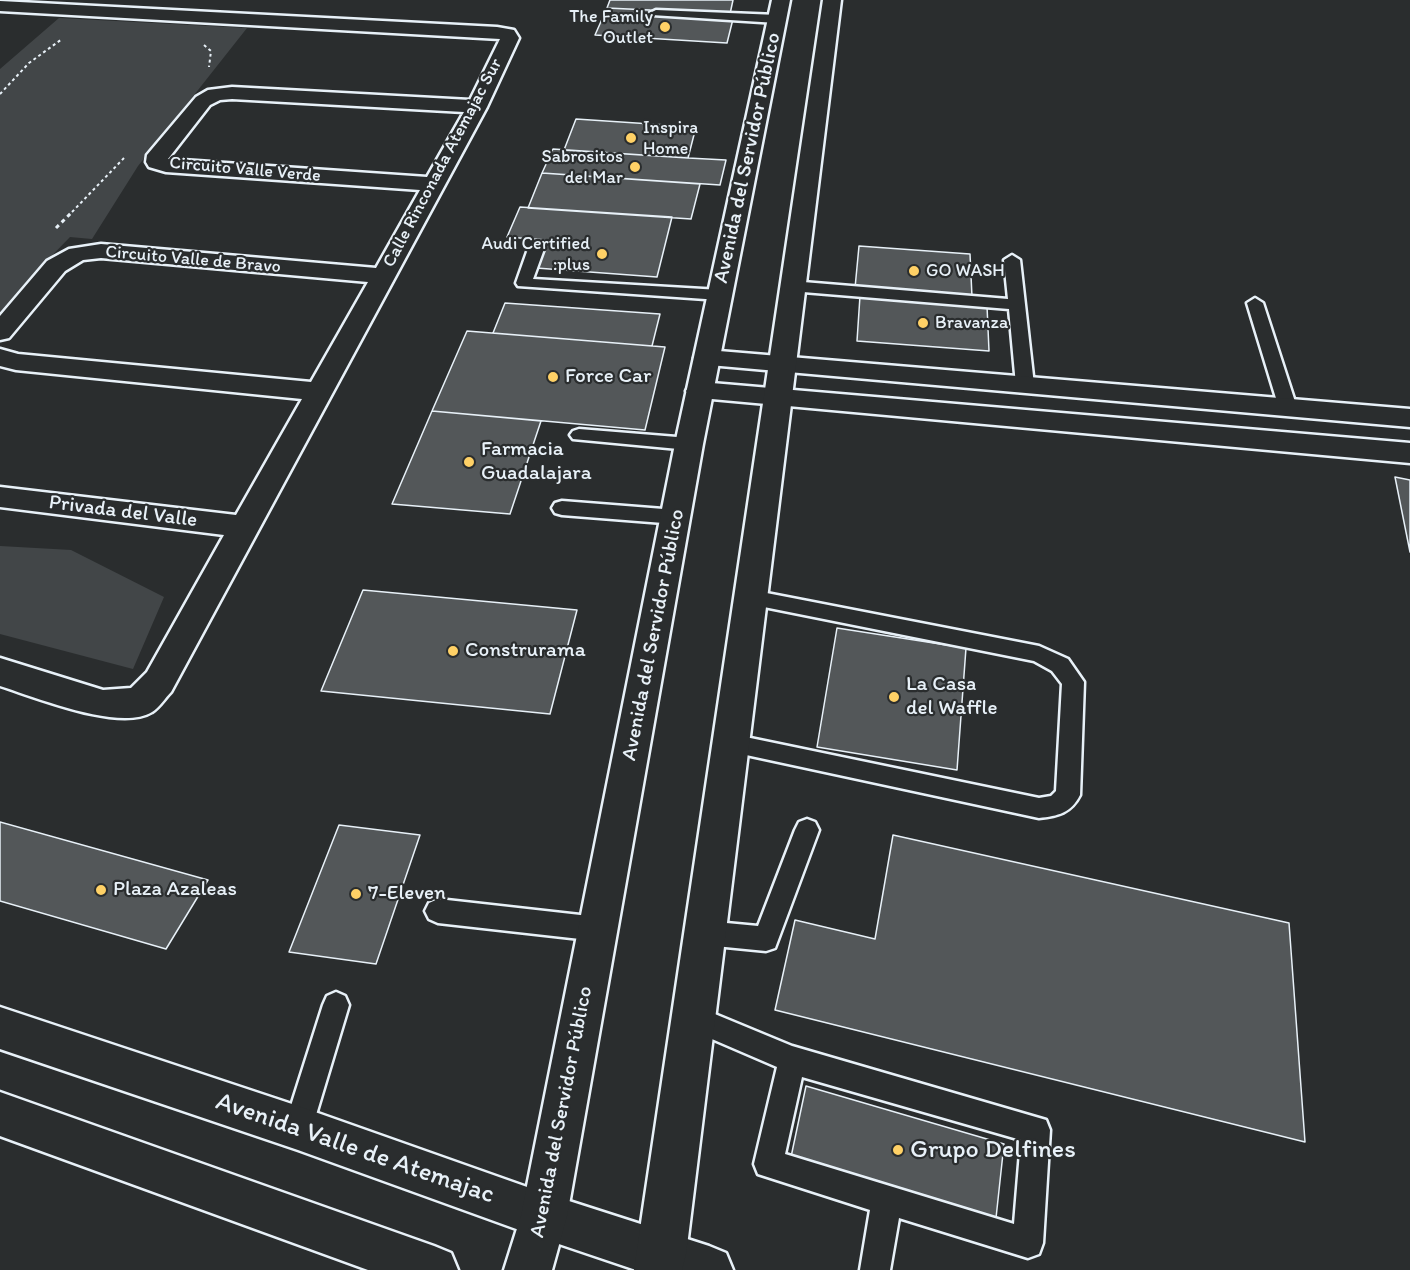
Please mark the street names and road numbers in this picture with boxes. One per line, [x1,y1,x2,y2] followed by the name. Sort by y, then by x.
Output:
[709,30,787,286] street label: Avenida del Servidor Público
[379,55,507,271] street label: Calle Rinconada Atemajac Sur
[168,153,322,187] street label: Circuito Valle Verde
[104,242,282,278] street label: Circuito Valle de Bravo
[47,490,199,534] street label: Privada del Valle
[617,507,691,763] street label: Avenida del Servidor Público
[525,984,599,1240] street label: Avenida del Servidor Público
[212,1087,498,1211] street label: Avenida Valle de Atemajac

